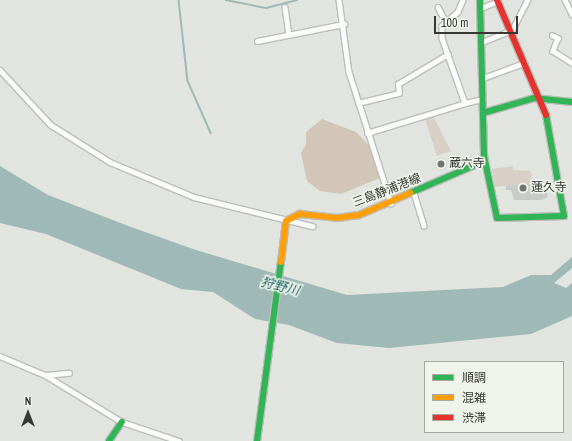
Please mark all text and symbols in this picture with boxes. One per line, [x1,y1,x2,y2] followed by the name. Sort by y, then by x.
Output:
[436,8,520,34] scale bar
[441,15,468,31] text: 100 m
[449,157,485,171] place label: 蔵六寺
[436,159,446,169] marker: 蔵六寺
[351,171,423,211] street label: 三島静浦港線
[531,181,567,195] place label: 蓮久寺
[518,183,528,193] marker: 蓮久寺
[259,275,301,299] water label: 狩野川
[424,361,564,433] legend
[462,370,486,386] text: 順調
[462,390,486,406] text: 混雑
[8,393,48,433] north arrow
[25,394,31,408] text: N
[462,410,486,426] text: 渋滞

